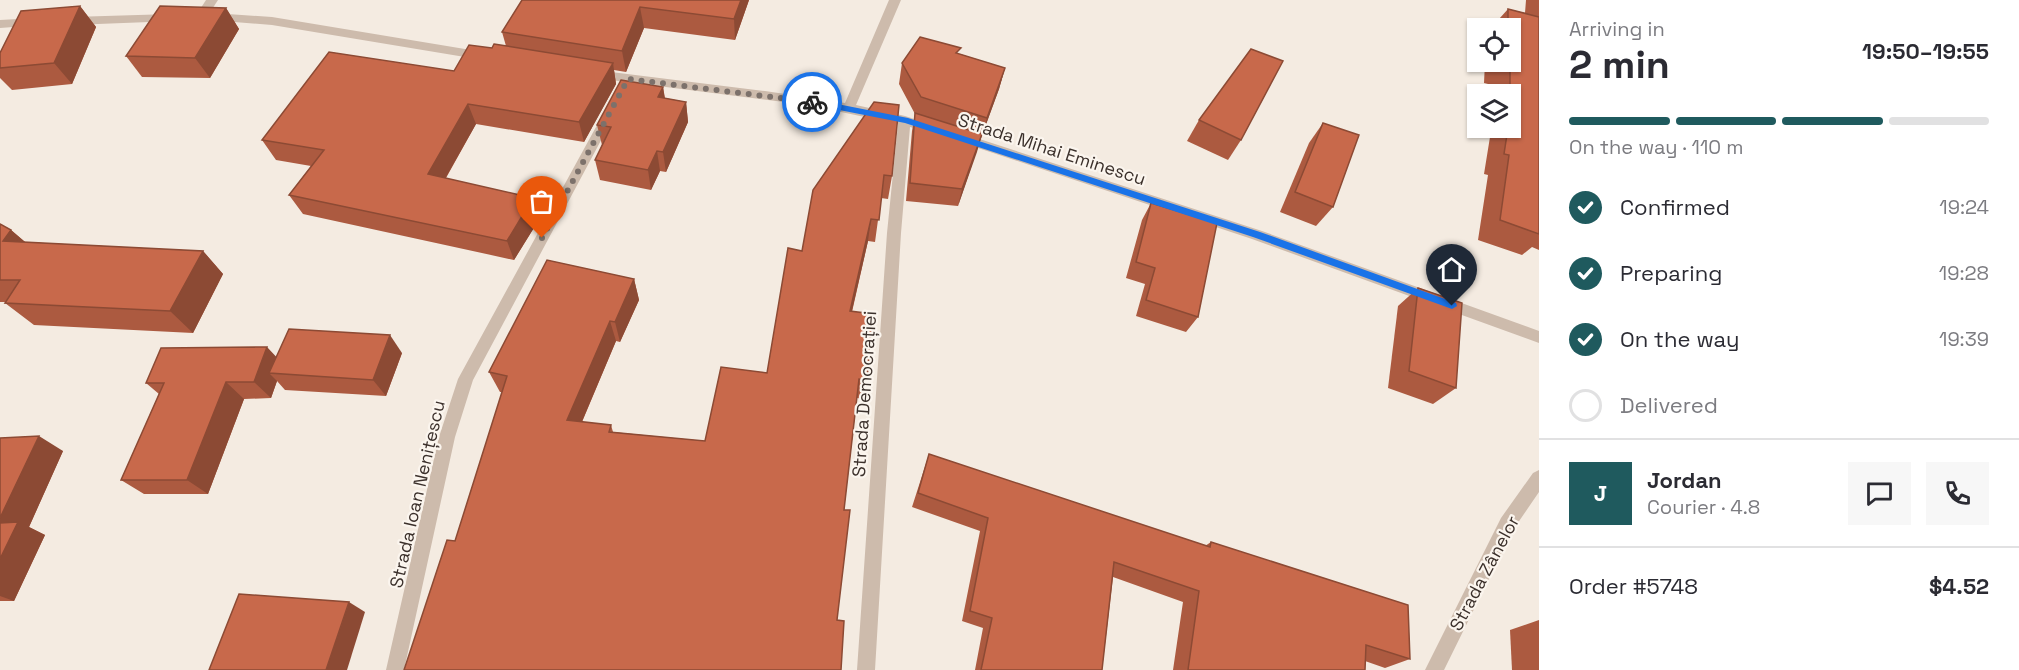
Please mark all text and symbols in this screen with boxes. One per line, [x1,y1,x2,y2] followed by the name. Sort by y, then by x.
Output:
[1569,16,1665,42] text: Arriving in
[1467,18,1521,138] map controls
[1467,18,1521,72] button: locate
[1862,37,1989,65] text: 19:50–19:55
[1569,40,1670,89] text: 2 min
[782,72,842,132] courier
[1467,84,1521,138] button: layers
[796,86,829,119] icon: bike
[955,108,1149,190] street label: Strada Mihai Eminescu
[1569,134,1743,160] text: On the way · 110 m
[516,176,567,238] pin
[525,185,558,218] icon: bag
[1569,191,1602,224] icon: check
[1620,193,1730,221] text: Confirmed
[1939,194,1989,220] text: 19:24
[1426,244,1477,306] pin
[1435,253,1468,286] icon: home
[1569,257,1602,290] icon: check
[1620,259,1722,287] text: Preparing
[1939,260,1989,286] text: 19:28
[847,310,881,478] street label: Strada Democrației
[1569,323,1602,356] icon: check
[1620,325,1739,353] text: On the way
[1939,326,1989,352] text: 19:39
[1620,391,1718,419] text: Delivered
[384,398,450,590] street label: Strada Ioan Nenițescu
[1848,462,1911,525] button: chat
[1926,462,1989,525] button: phone
[1647,466,1722,494] text: Jordan
[1594,479,1607,507] text: J
[1647,494,1760,520] text: Courier · 4.8
[1444,511,1524,635] street label: Strada Zânelor
[1569,572,1698,600] text: Order #5748
[1929,572,1989,600] text: $4.52

